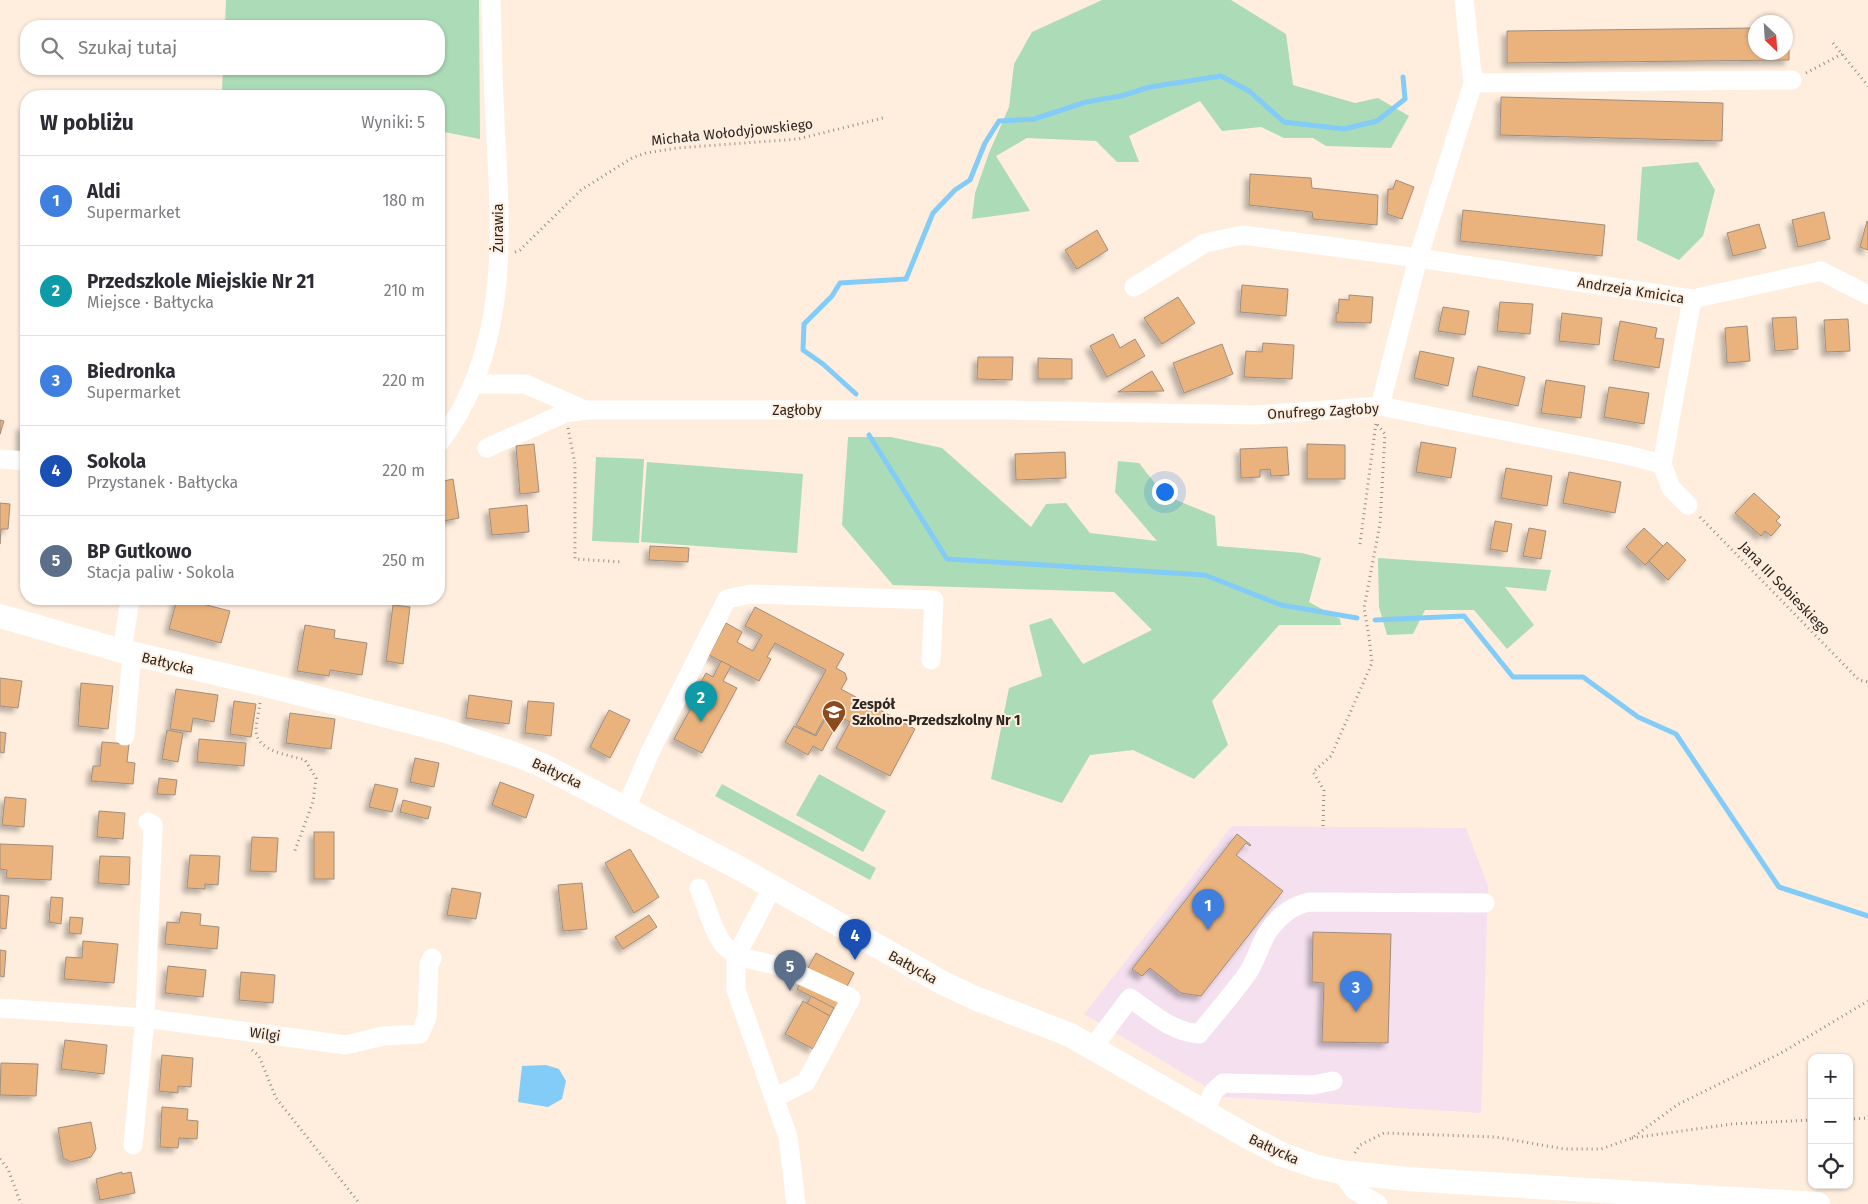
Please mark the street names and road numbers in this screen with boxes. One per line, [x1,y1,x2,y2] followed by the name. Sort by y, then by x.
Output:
[650,116,814,149] street label: Michała Wołodyjowskiego
[489,203,507,253] street label: Żurawia
[1576,274,1685,307] street label: Andrzeja Kmicica
[1267,400,1379,423] street label: Onufrego Zagłoby
[772,402,822,419] street label: Zagłoby
[1736,538,1834,639] street label: Jana III Sobieskiego
[140,649,196,678] street label: Bałtycka
[529,754,585,792] street label: Bałtycka
[885,947,940,988] street label: Bałtycka
[248,1024,281,1045] street label: Wilgi
[1246,1130,1302,1168] street label: Bałtycka

